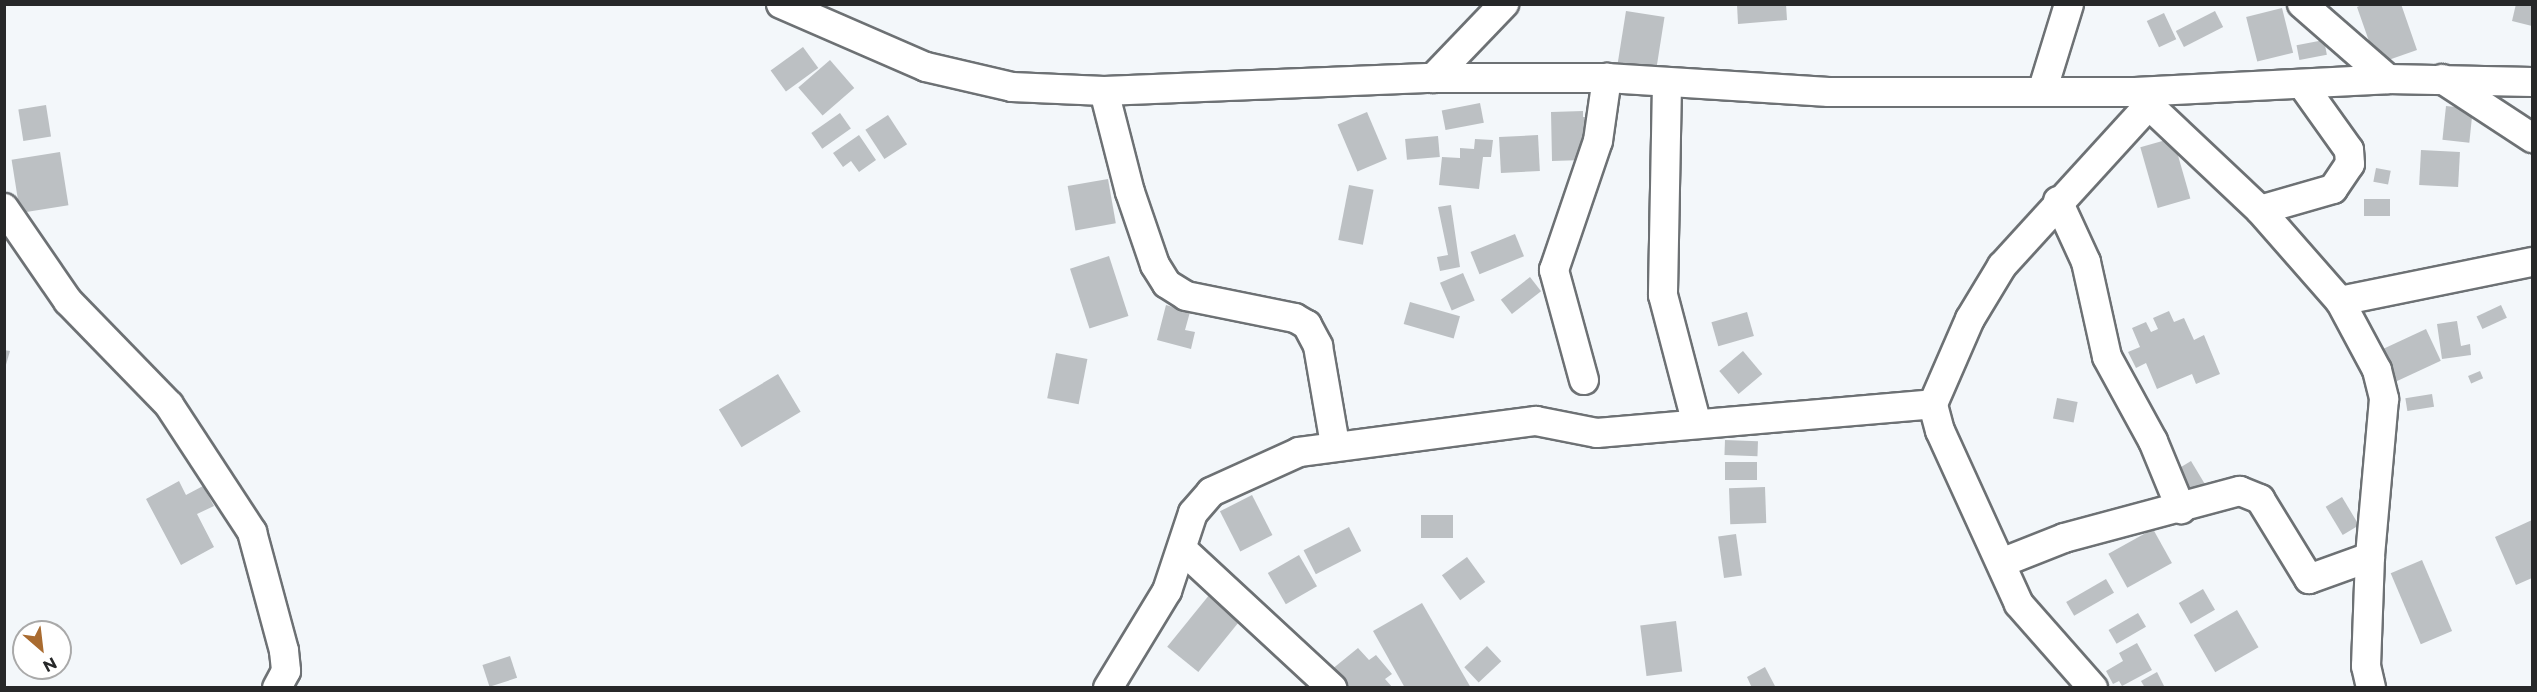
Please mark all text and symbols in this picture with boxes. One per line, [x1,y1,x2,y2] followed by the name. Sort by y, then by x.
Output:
[12,620,72,680] north arrow
[40,653,60,676] text: N

